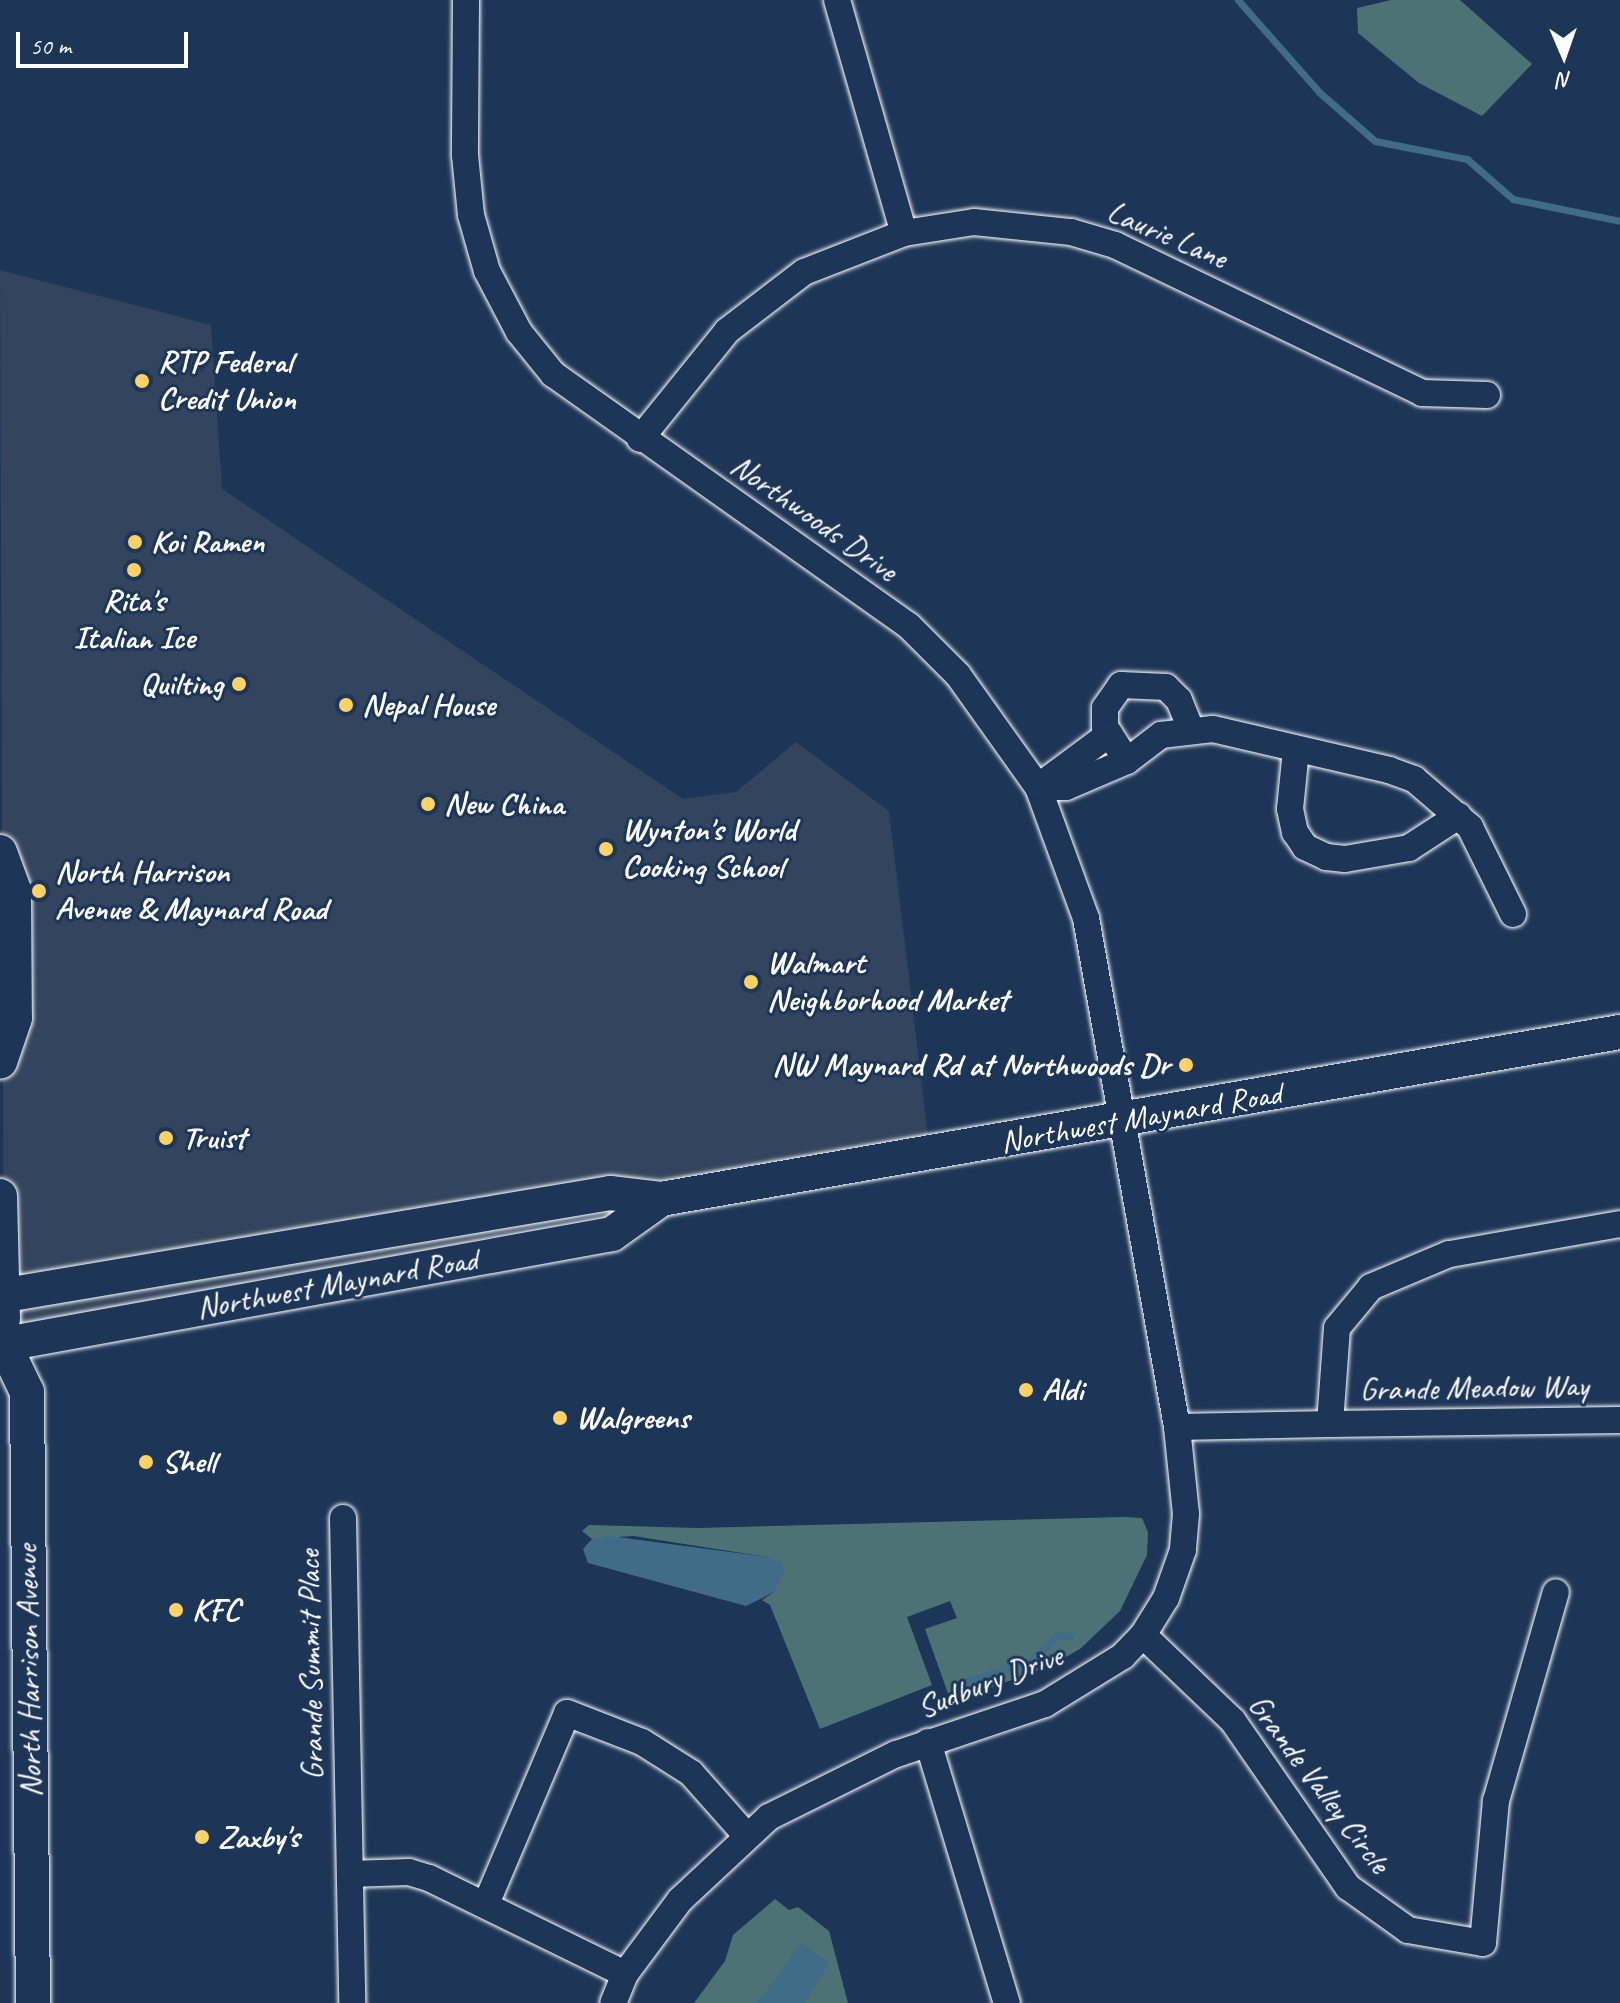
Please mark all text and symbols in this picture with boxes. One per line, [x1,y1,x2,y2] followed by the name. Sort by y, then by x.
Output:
[20,16,192,66] scale bar
[1524,16,1604,96] north arrow
[30,31,71,61] text: 50 m
[1558,66,1572,94] text: N
[1101,192,1233,278] street label: Laurie Lane
[158,344,296,419] place label: RTP Federal Credit Union
[133,372,151,390] marker: RTP Federal Credit Union
[723,446,905,590] street label: Northwoods Drive
[151,523,266,561] place label: Koi Ramen
[126,533,144,551] marker: Koi Ramen
[125,561,143,579] marker: Rita's Italian Ice
[73,583,195,658] place label: Rita's Italian Ice
[140,665,223,703] place label: Quilting
[230,675,248,693] marker: Quilting
[362,686,495,724] place label: Nepal House
[337,696,355,714] marker: Nepal House
[444,785,564,823] place label: New China
[419,795,437,813] marker: New China
[622,812,796,887] place label: Wynton's World Cooking School
[597,840,615,858] marker: Wynton's World Cooking School
[55,854,326,929] place label: North Harrison Avenue & Maynard Road
[30,882,48,900] marker: North Harrison Avenue & Maynard Road
[767,945,1009,1020] place label: Walmart Neighborhood Market
[742,973,760,991] marker: Walmart Neighborhood Market
[771,1046,1170,1084] place label: NW Maynard Rd at Northwoods Dr
[1177,1056,1195,1074] marker: NW Maynard Rd at Northwoods Dr
[998,1075,1284,1161] street label: Northwest Maynard Road
[182,1119,246,1157] place label: Truist
[157,1129,175,1147] marker: Truist
[194,1241,480,1327] street label: Northwest Maynard Road
[1360,1367,1588,1409] street label: Grande Meadow Way
[1042,1371,1083,1409] place label: Aldi
[1017,1381,1035,1399] marker: Aldi
[576,1399,689,1437] place label: Walgreens
[551,1409,569,1427] marker: Walgreens
[162,1443,216,1481] place label: Shell
[137,1453,155,1471] marker: Shell
[8,1544,50,1798] street label: North Harrison Avenue
[290,1549,332,1781] street label: Grande Summit Place
[192,1591,239,1629] place label: KFC
[167,1601,185,1619] marker: KFC
[912,1637,1068,1727] street label: Sudbury Drive
[1239,1687,1399,1881] street label: Grande Valley Circle
[218,1818,299,1856] place label: Zaxby's
[193,1828,211,1846] marker: Zaxby's

